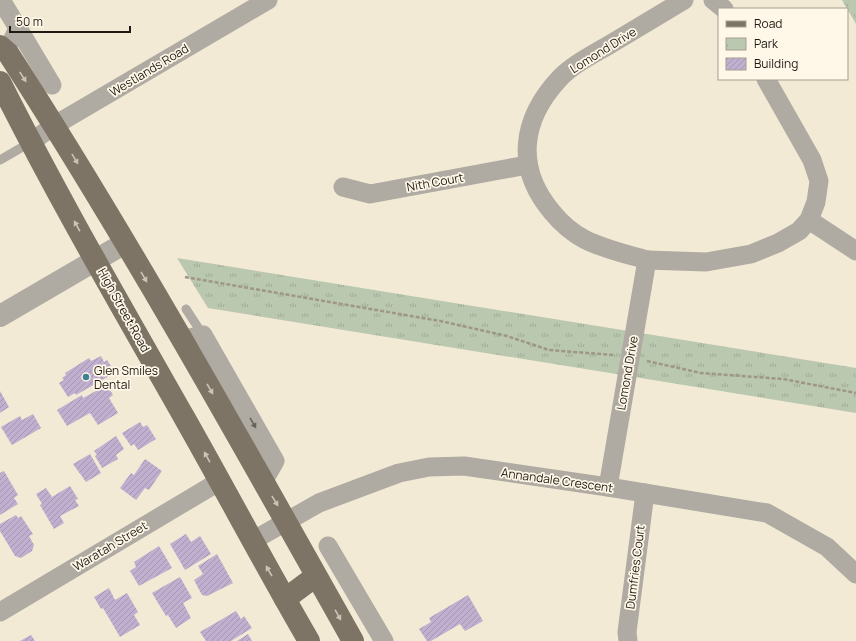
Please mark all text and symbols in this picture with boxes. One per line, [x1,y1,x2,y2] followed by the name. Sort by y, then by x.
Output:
[10,8,130,34] scale bar
[718,8,848,80] legend
[16,13,43,30] text: 50 m
[754,15,782,32] text: Road
[567,23,639,77] street label: Lomond Drive
[754,35,779,52] text: Park
[106,40,192,100] street label: Westlands Road
[754,55,798,72] text: Building
[20,71,27,83] one-way arrow
[71,153,78,165] one-way arrow
[405,169,465,195] street label: Nith Court
[73,220,80,231] one-way arrow
[94,265,154,355] street label: High Street Road
[141,271,148,283] one-way arrow
[612,335,642,411] street label: Lomond Drive
[94,362,158,393] place label: Glen Smiles Dental
[81,372,91,382] marker: Glen Smiles Dental
[206,383,213,395] one-way arrow
[250,417,257,429] one-way arrow
[203,451,210,463] one-way arrow
[500,464,614,496] street label: Annandale Crescent
[271,495,278,507] one-way arrow
[69,517,151,575] street label: Waratah Street
[621,524,649,610] street label: Dumfries Court
[265,565,272,577] one-way arrow
[335,609,342,621] one-way arrow

